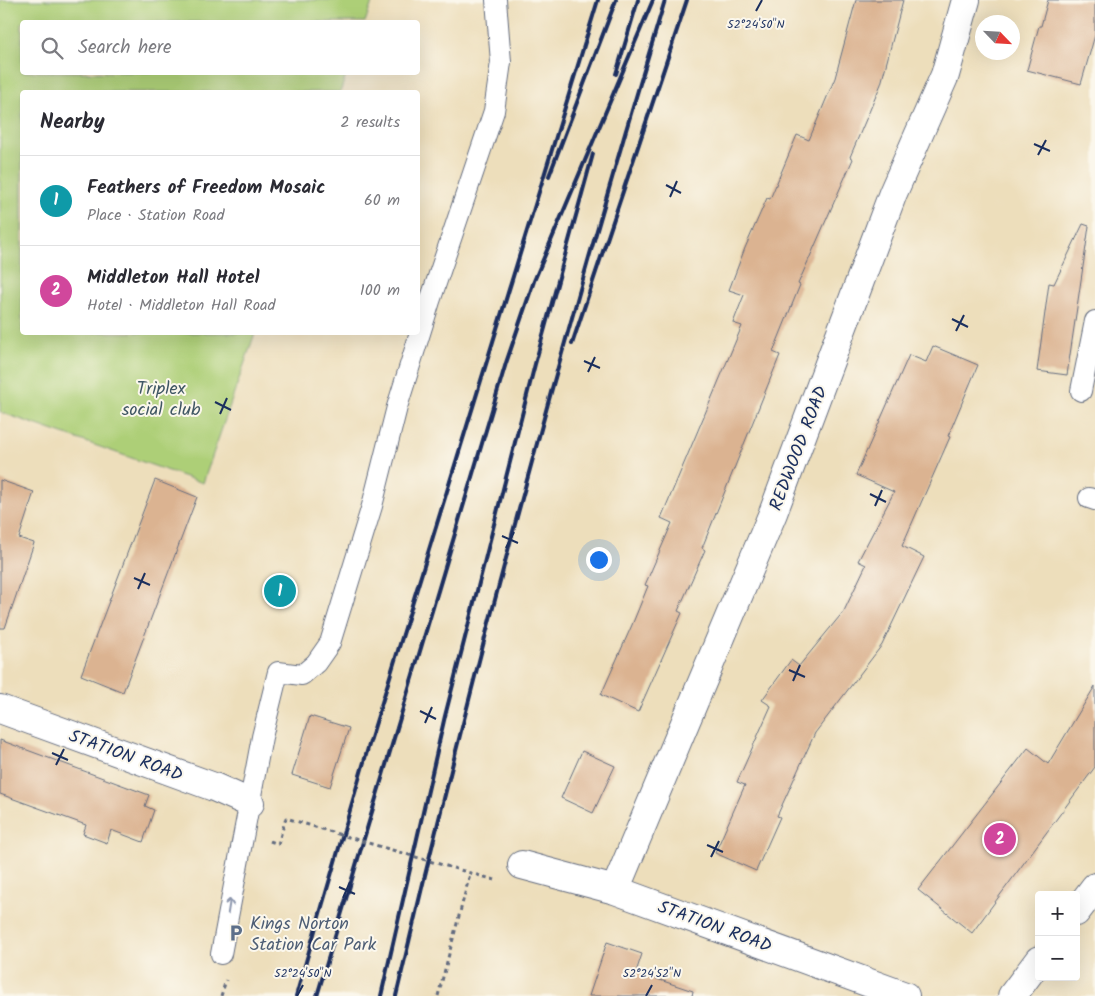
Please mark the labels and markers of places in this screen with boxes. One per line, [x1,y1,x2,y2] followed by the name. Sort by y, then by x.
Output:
[264,572,296,610] pin: 1
[984,820,1016,858] pin: 2
[250,910,377,960] place label: Kings Norton Station Car Park
[226,923,246,943] parking icon: Kings Norton Station Car Park

